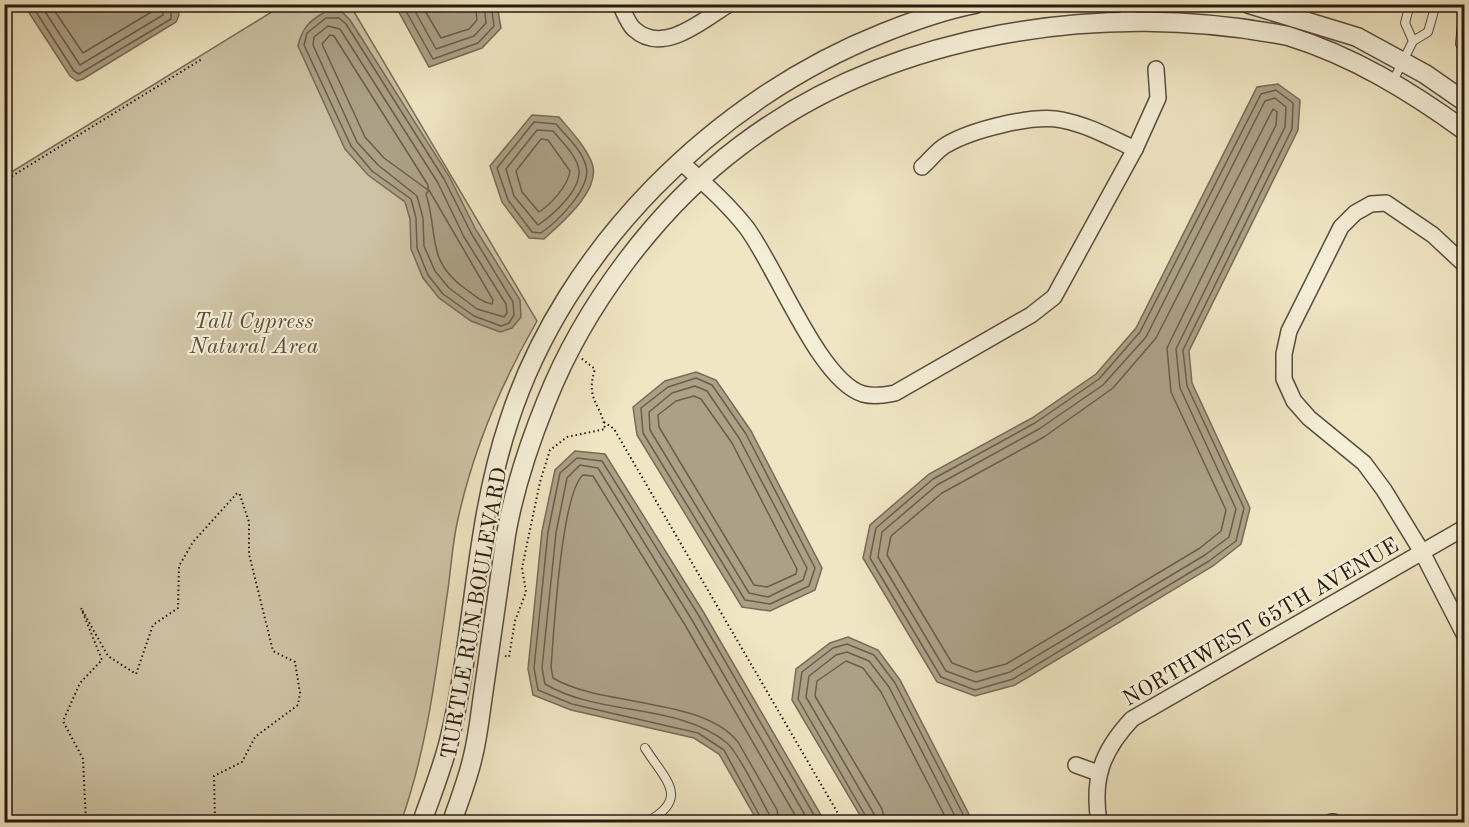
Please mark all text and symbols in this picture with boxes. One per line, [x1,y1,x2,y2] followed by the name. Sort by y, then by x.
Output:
[189,311,319,358] park label: Tall Cypress Natural Area
[438,466,512,761] street label: TURTLE RUN BOULEVARD
[1119,535,1403,711] street label: NORTHWEST 65TH AVENUE

